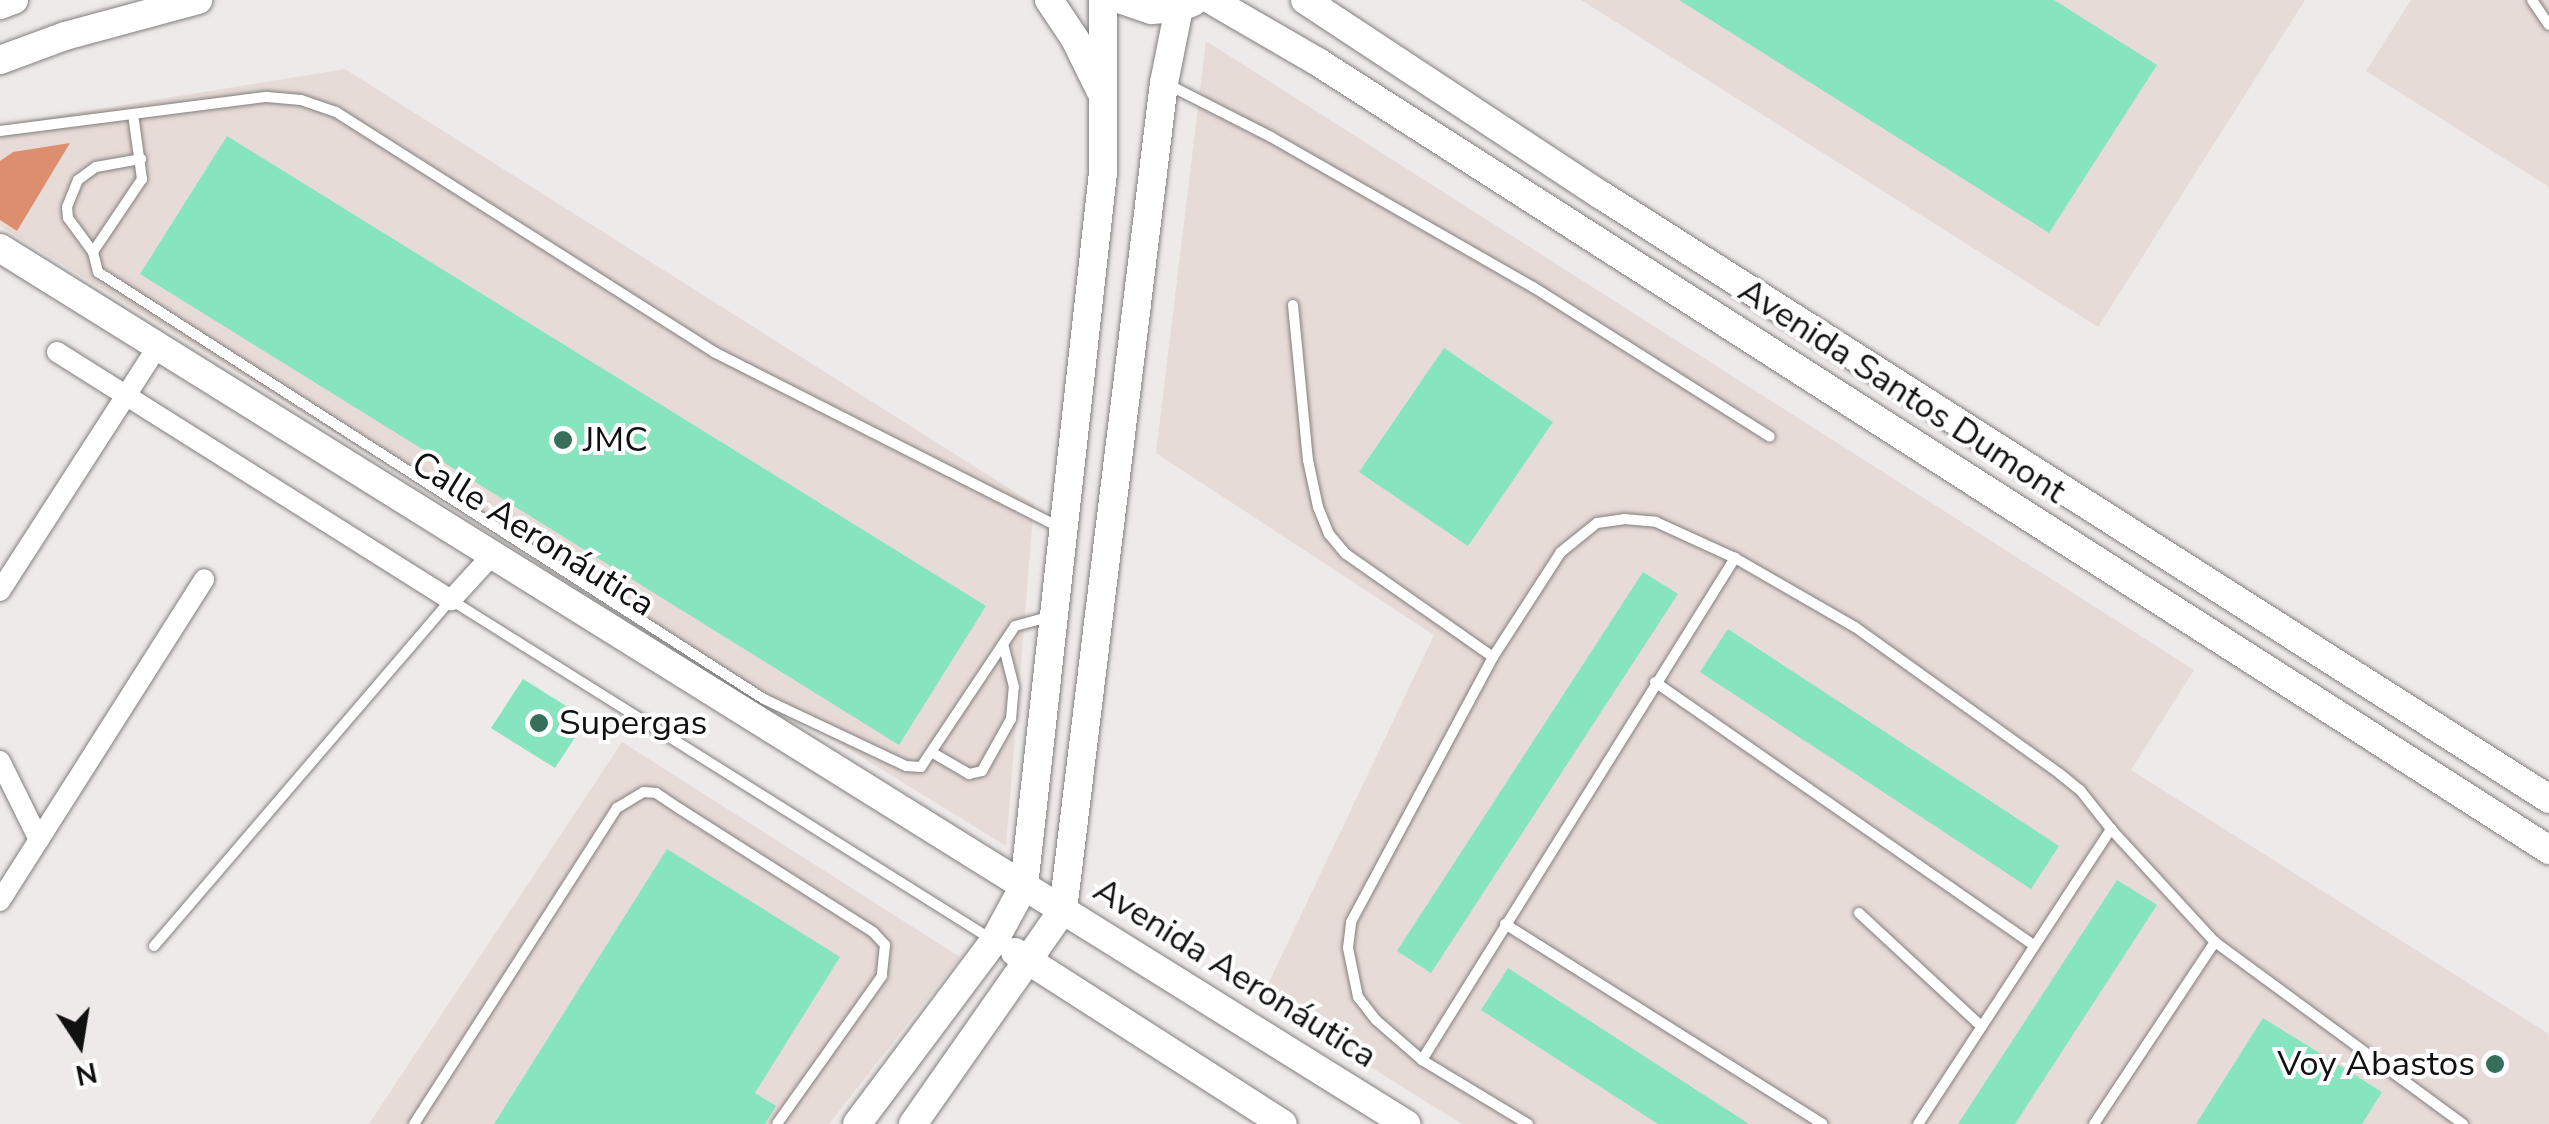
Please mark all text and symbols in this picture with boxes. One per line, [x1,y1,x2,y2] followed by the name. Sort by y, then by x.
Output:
[1731,270,2073,512] street label: Avenida Santos Dumont
[583,419,648,461] place label: JMC
[552,429,574,451] marker: JMC
[404,442,662,626] street label: Calle Aeronáutica
[559,702,707,744] place label: Supergas
[528,712,550,734] marker: Supergas
[1086,869,1384,1077] street label: Avenida Aeronáutica
[30,994,130,1094] north arrow
[2277,1043,2475,1085] place label: Voy Abastos
[72,1053,100,1094] text: N
[2484,1053,2506,1075] marker: Voy Abastos

